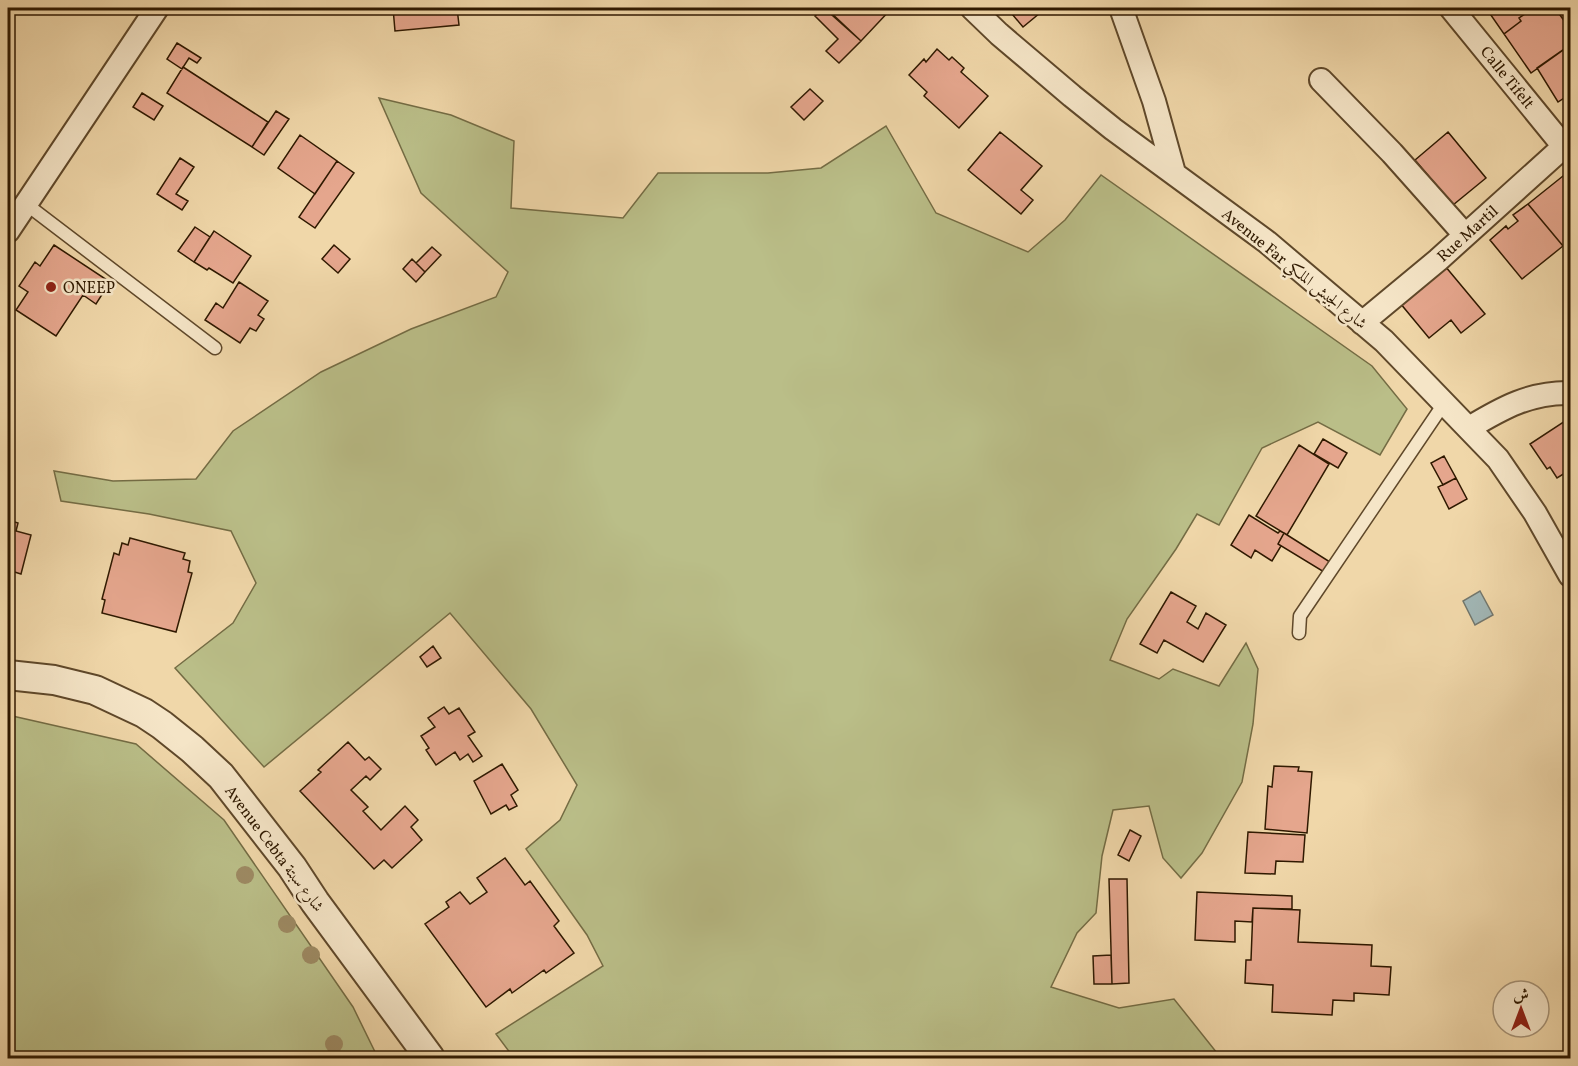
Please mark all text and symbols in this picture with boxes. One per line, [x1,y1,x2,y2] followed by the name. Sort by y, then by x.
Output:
[1474,42,1539,115] street label: Calle Tifelt
[1433,201,1504,268] street label: Rue Martil
[1215,204,1371,337] street label: Avenue Far شارع الجيش الملكي
[63,278,115,300] place label: ONEEP
[44,280,58,294] marker: ONEEP
[218,781,328,918] street label: Avenue Cebta شارع سبتة
[1491,979,1551,1039] north arrow
[1513,985,1529,1007] text: ش

